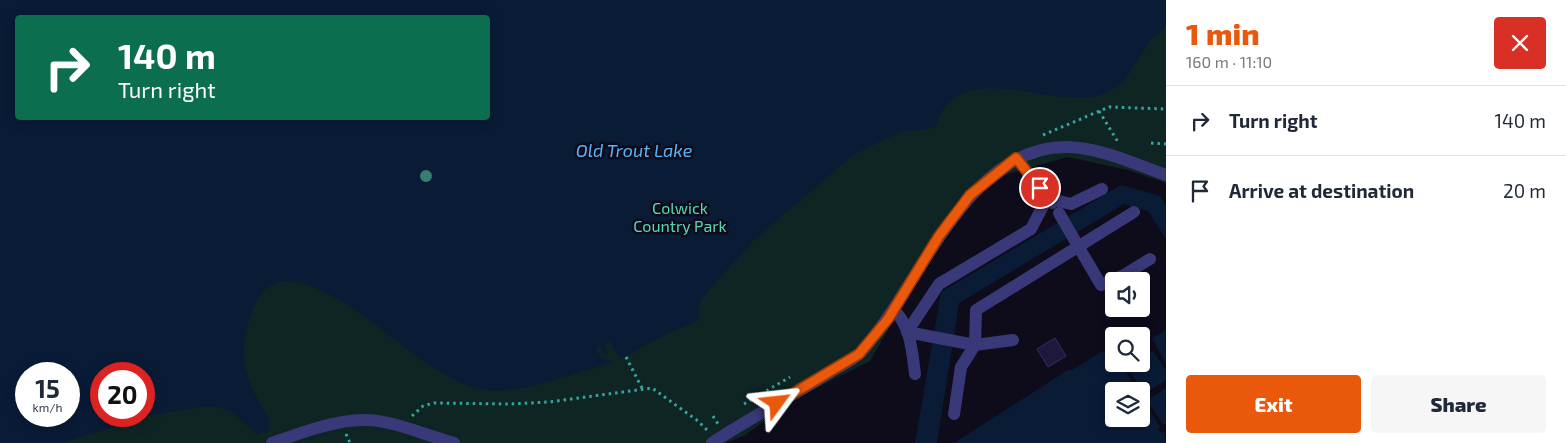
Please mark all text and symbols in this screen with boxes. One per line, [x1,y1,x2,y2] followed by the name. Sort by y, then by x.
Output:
[1186,15,1260,51] text: 1 min
[1494,17,1546,69] button: close
[118,34,216,76] text: 140 m
[35,35,100,100] icon: right
[1186,52,1272,71] text: 160 m · 11:10
[118,76,216,102] text: Turn right
[1186,107,1214,135] icon: right
[1229,109,1317,132] text: Turn right
[1494,109,1546,132] text: 140 m
[576,139,693,161] water label: Old Trout Lake
[1019,167,1061,209] pin
[1026,174,1054,202] icon: arrive
[1186,177,1214,205] icon: arrive
[1229,179,1414,202] text: Arrive at destination
[1503,179,1546,202] text: 20 m
[633,198,727,235] park label: Colwick Country Park
[1105,272,1150,427] map controls
[1105,272,1150,317] button: sound
[1105,327,1150,372] button: search
[90,362,155,427] speed limit sign: 20
[35,373,60,403] text: 15
[1186,375,1361,433] button: Exit
[1371,375,1546,433] button: Share
[750,376,802,428] position arrow
[1105,382,1150,427] button: layers
[33,400,62,414] text: km/h

